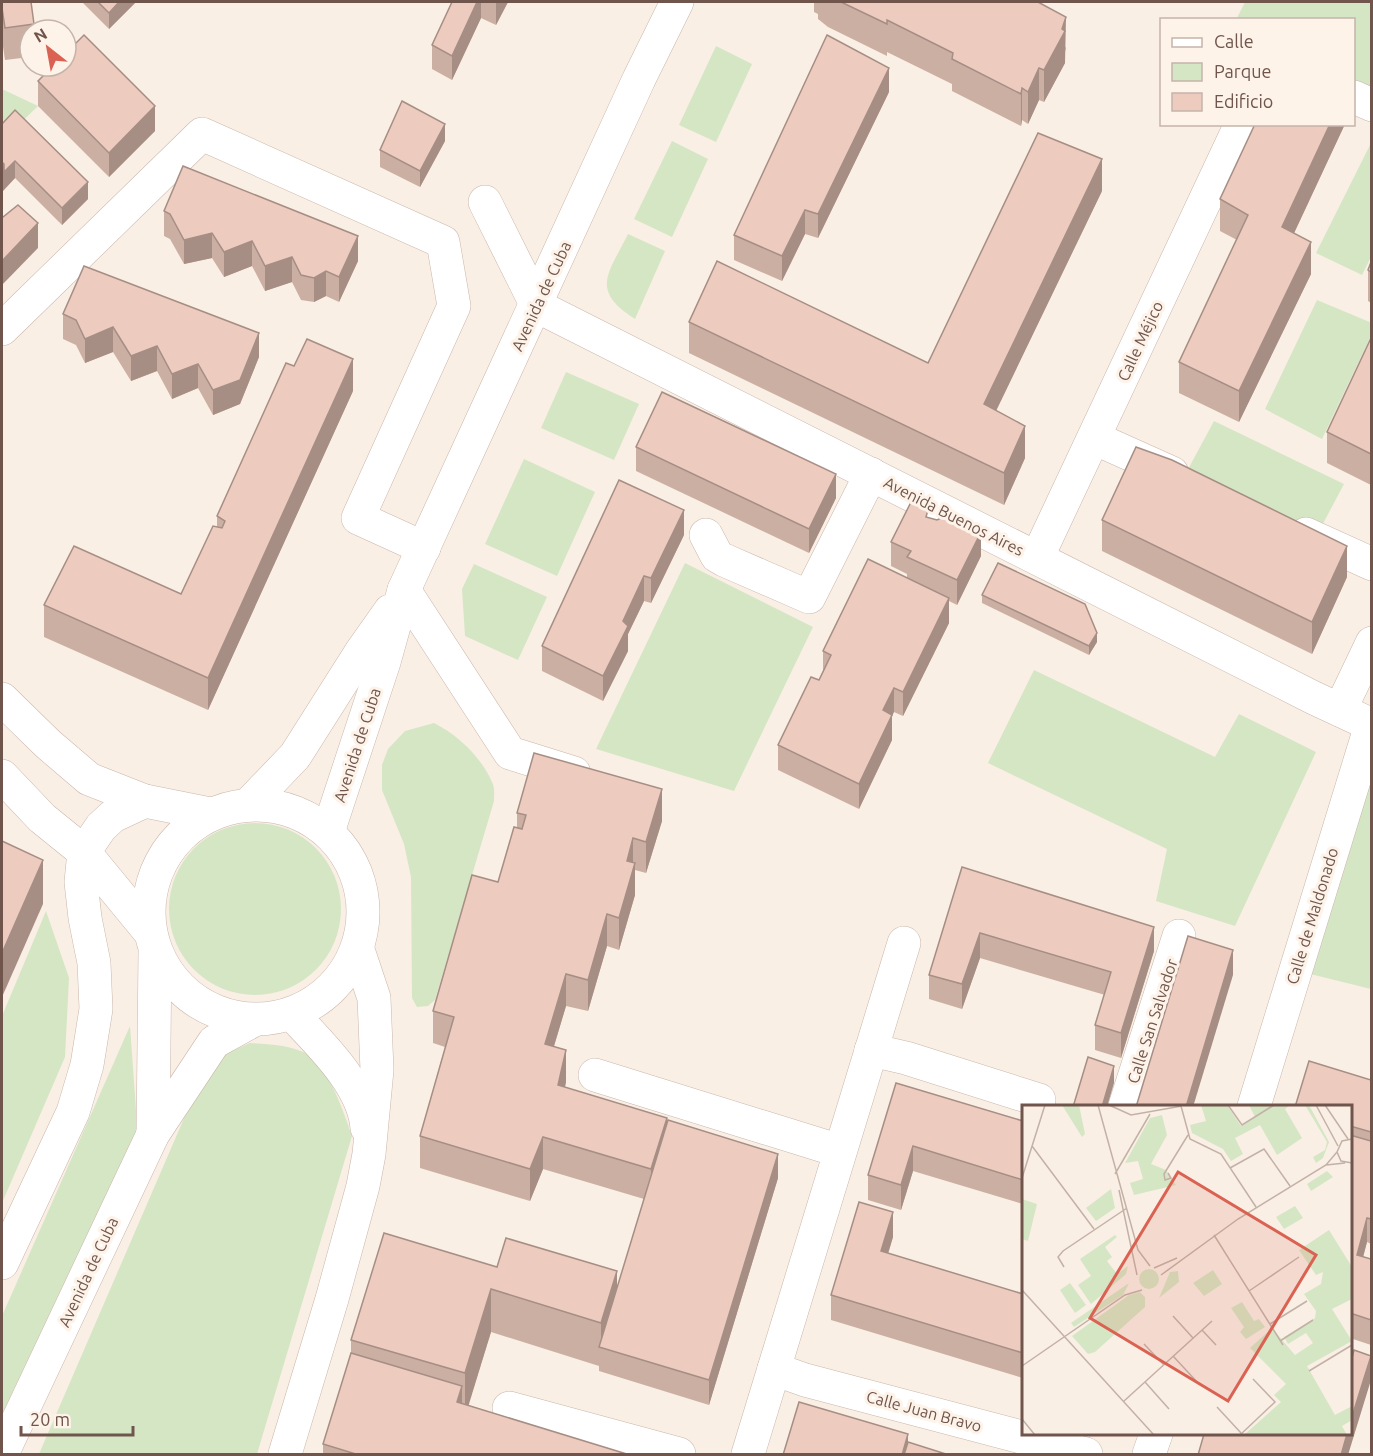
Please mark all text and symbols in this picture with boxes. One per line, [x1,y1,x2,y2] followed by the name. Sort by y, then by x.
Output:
[18,18,78,78] north arrow
[1160,18,1355,126] legend
[31,24,50,46] text: N
[1214,31,1254,51] text: Calle
[1214,61,1271,81] text: Parque
[1214,91,1273,111] text: Edificio
[508,238,574,354] street label: Avenida de Cuba
[1114,298,1166,384] street label: Calle Méjico
[881,473,1027,559] street label: Avenida Buenos Aires
[330,685,384,805] street label: Avenida de Cuba
[1283,846,1341,986] street label: Calle de Maldonado
[1123,956,1181,1086] street label: Calle San Salvador
[1022,1105,1352,1435] inset map
[55,1214,121,1330] street label: Avenida de Cuba
[864,1387,984,1435] street label: Calle Juan Bravo
[21,1399,134,1437] scale bar
[30,1409,70,1429] text: 20 m

